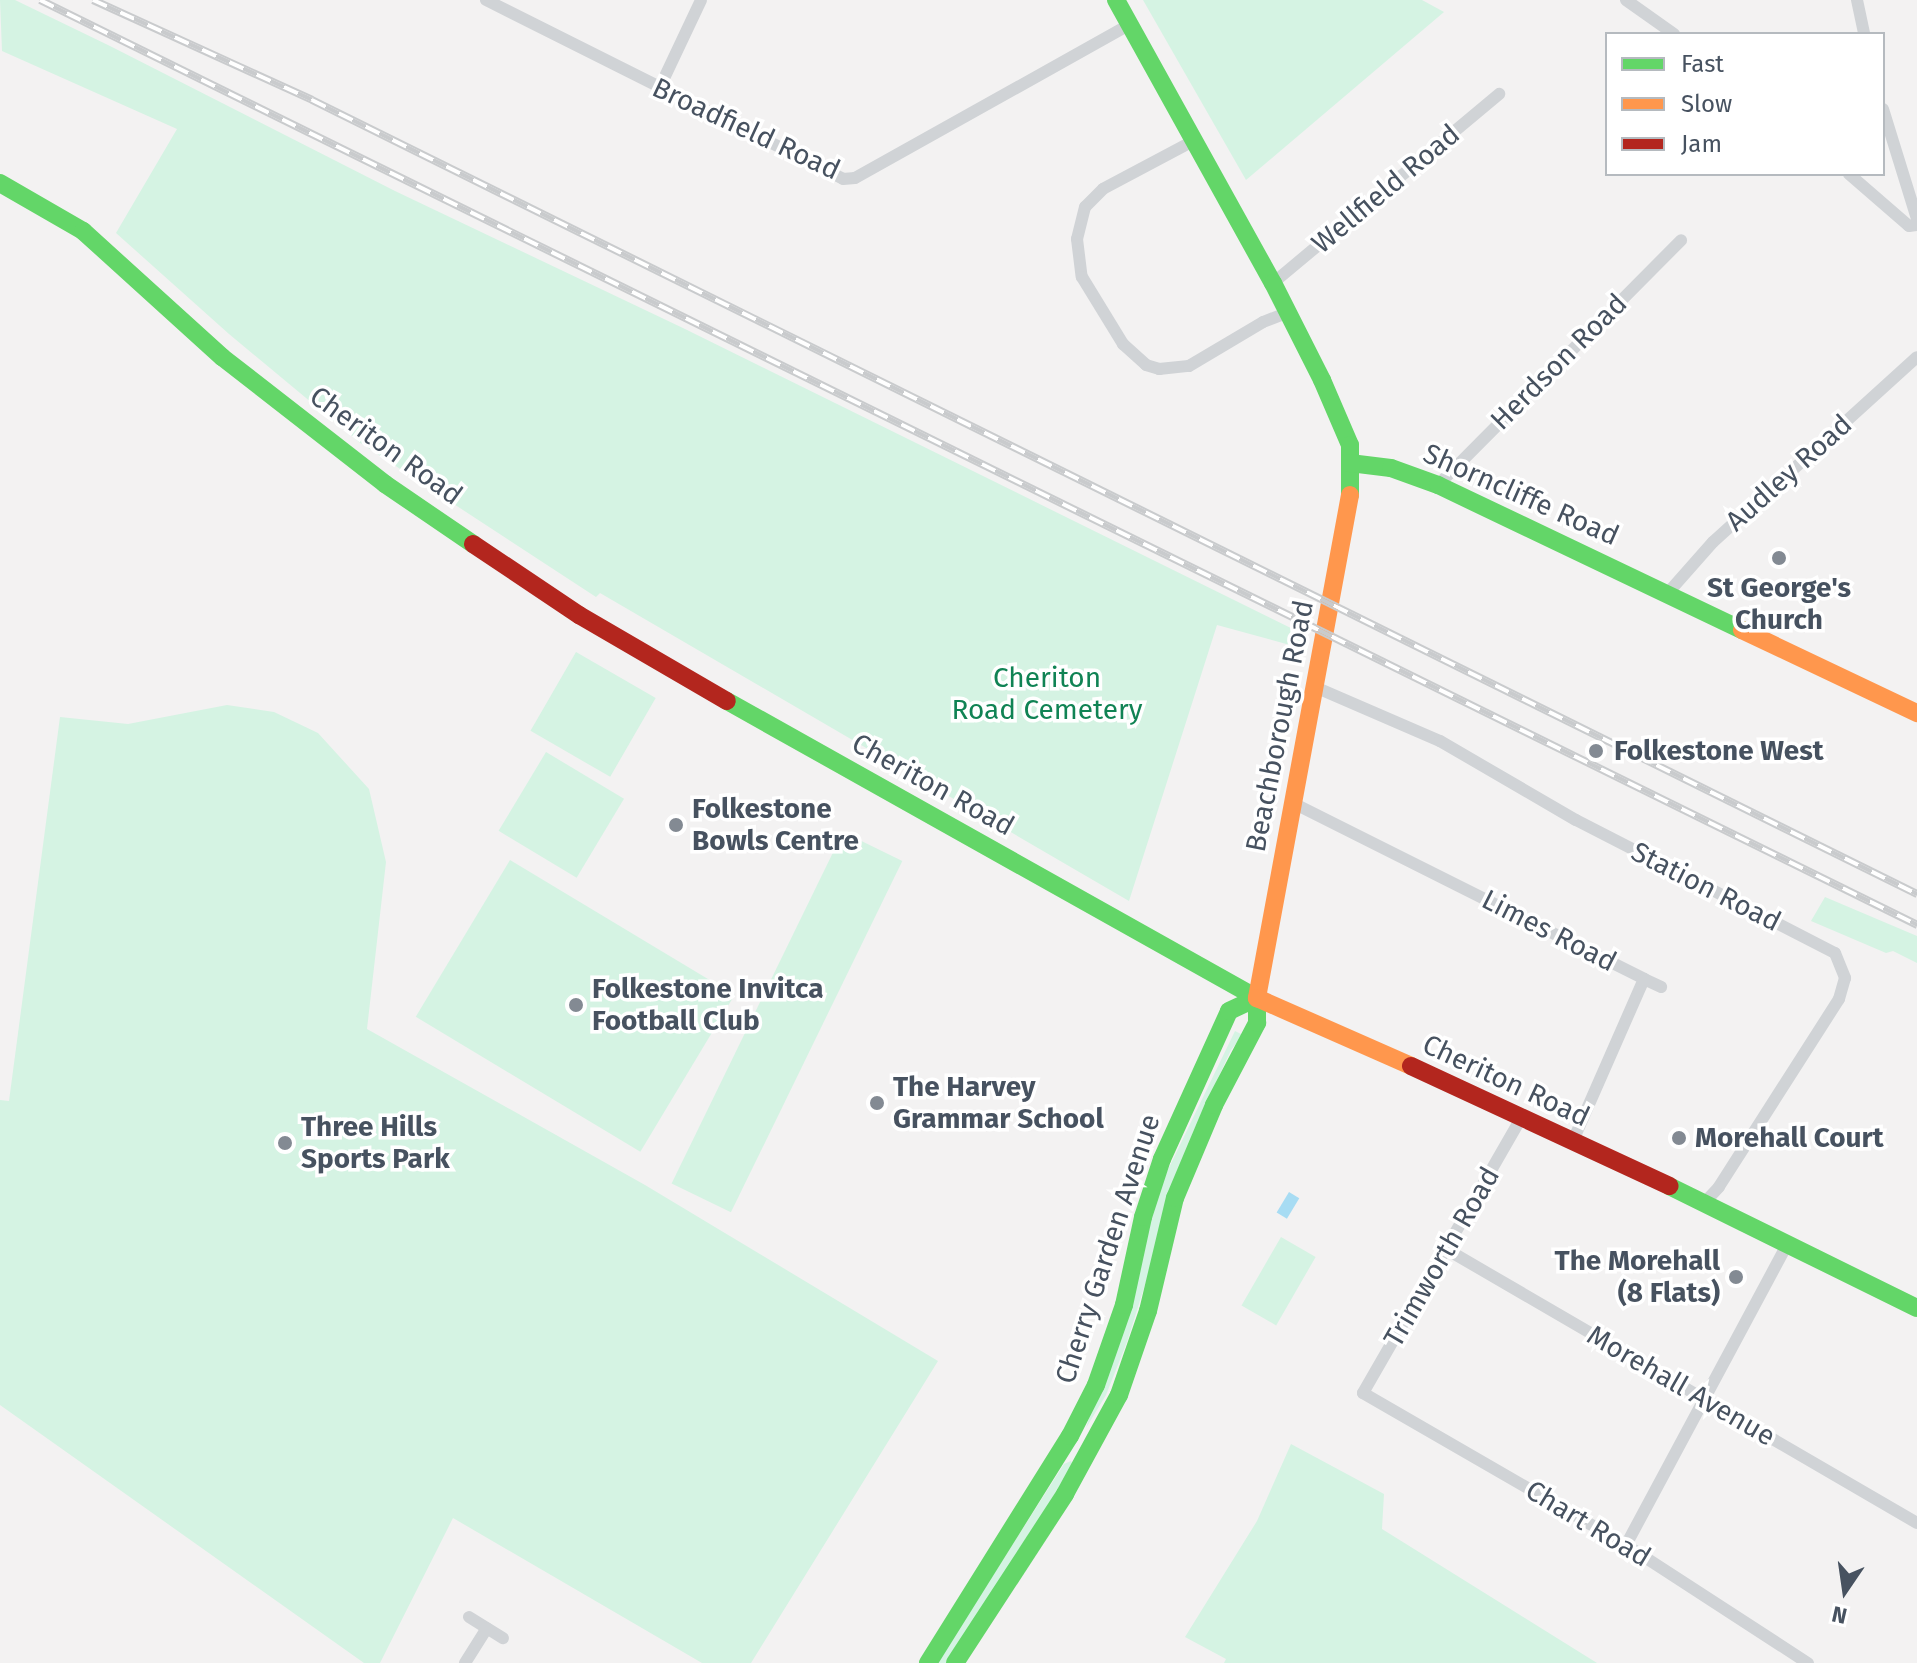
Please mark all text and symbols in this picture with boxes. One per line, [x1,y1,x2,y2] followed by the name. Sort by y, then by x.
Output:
[1605,32,1885,176] legend
[1681,50,1724,78] text: Fast
[647,71,845,187] street label: Broadfield Road
[1681,90,1732,118] text: Slow
[1305,117,1467,261] street label: Wellfield Road
[1681,130,1722,158] text: Jam
[1484,287,1634,437] street label: Herdson Road
[303,379,469,513] street label: Cheriton Road
[1719,408,1859,538] street label: Audley Road
[1418,437,1624,553] street label: Shorncliffe Road
[1770,549,1788,567] marker: St George's Church
[1707,571,1851,637] place label: St George's Church
[1239,597,1321,855] street label: Beachborough Road
[951,661,1143,727] park label: Cheriton Road Cemetery
[846,727,1020,843] street label: Cheriton Road
[1614,734,1824,768] place label: Folkestone West
[1585,740,1607,762] marker: Folkestone West
[692,792,859,858] place label: Folkestone Bowls Centre
[667,816,685,834] marker: Folkestone Bowls Centre
[1626,835,1786,939] street label: Station Road
[1476,883,1622,979] street label: Limes Road
[592,972,824,1038] place label: Folkestone Invitca Football Club
[567,996,585,1014] marker: Folkestone Invitca Football Club
[1417,1028,1595,1134] street label: Cheriton Road
[893,1070,1104,1136] place label: The Harvey Grammar School
[868,1094,886,1112] marker: The Harvey Grammar School
[301,1110,450,1176] place label: Three Hills Sports Park
[1049,1110,1167,1388] street label: Cherry Garden Avenue
[1695,1121,1884,1155] place label: Morehall Court
[1670,1129,1688,1147] marker: Morehall Court
[276,1134,294,1152] marker: Three Hills Sports Park
[1377,1161,1507,1353] street label: Trimworth Road
[1555,1244,1720,1310] place label: The Morehall (8 Flats)
[1727,1268,1745,1286] marker: The Morehall (8 Flats)
[1581,1319,1781,1453] street label: Morehall Avenue
[1519,1474,1657,1574] street label: Chart Road
[1805,1551,1885,1631] north arrow
[1829,1600,1850,1630] text: N

